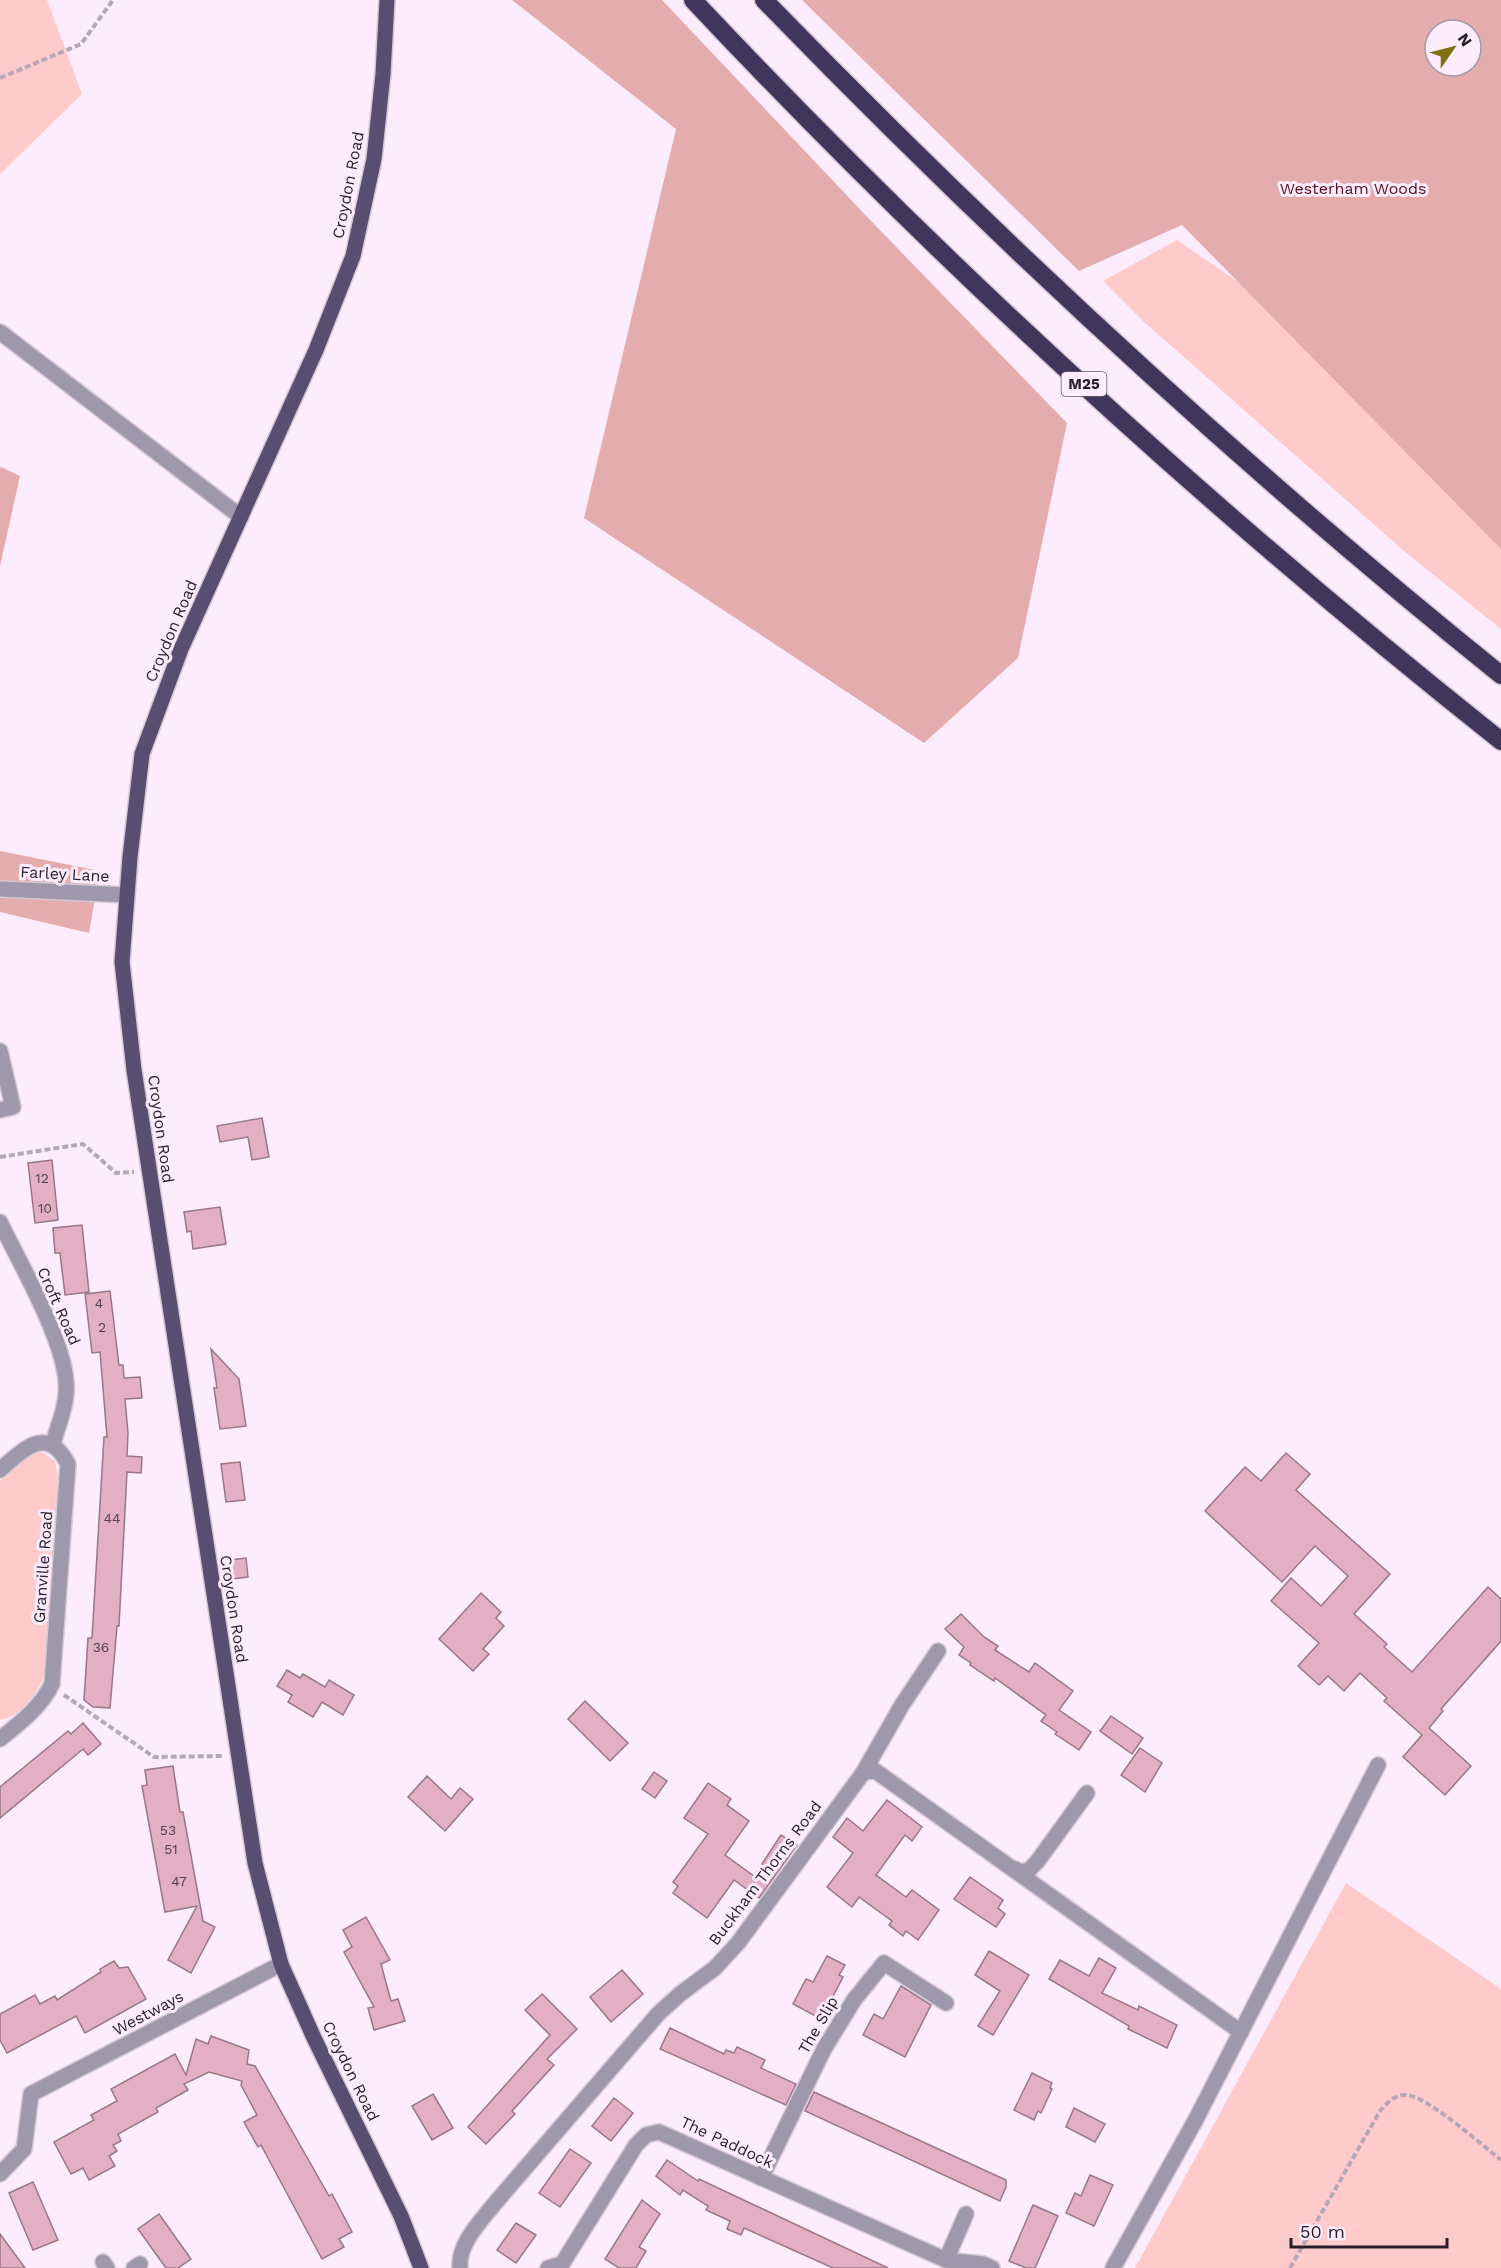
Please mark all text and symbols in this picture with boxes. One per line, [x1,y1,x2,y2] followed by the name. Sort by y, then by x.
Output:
[1423,18,1483,78] north arrow
[1454,29,1476,50] text: N
[328,130,368,240] street label: Croydon Road
[1280,179,1426,198] park label: Westerham Woods
[1062,372,1106,396] road number: M25
[141,577,201,685] street label: Croydon Road
[20,862,110,886] street label: Farley Lane
[144,1074,178,1184] street label: Croydon Road
[35,1170,49,1186] house number: 12
[38,1200,52,1216] house number: 10
[33,1264,85,1348] street label: Croft Road
[95,1295,103,1311] house number: 4
[98,1319,106,1335] house number: 2
[30,1510,56,1624] street label: Granville Road
[103,1510,121,1526] house number: 44
[216,1554,252,1664] street label: Croydon Road
[93,1639,109,1655] house number: 36
[705,1797,825,1949] street label: Buckham Thorns Road
[160,1822,176,1838] house number: 53
[164,1841,178,1857] house number: 51
[171,1873,187,1889] house number: 47
[109,1986,187,2040] street label: Westways
[794,1993,842,2057] street label: The Slip
[319,2018,383,2124] street label: Croydon Road
[677,2112,777,2172] street label: The Paddock
[1291,2211,1447,2249] scale bar
[1300,2221,1345,2242] text: 50 m

